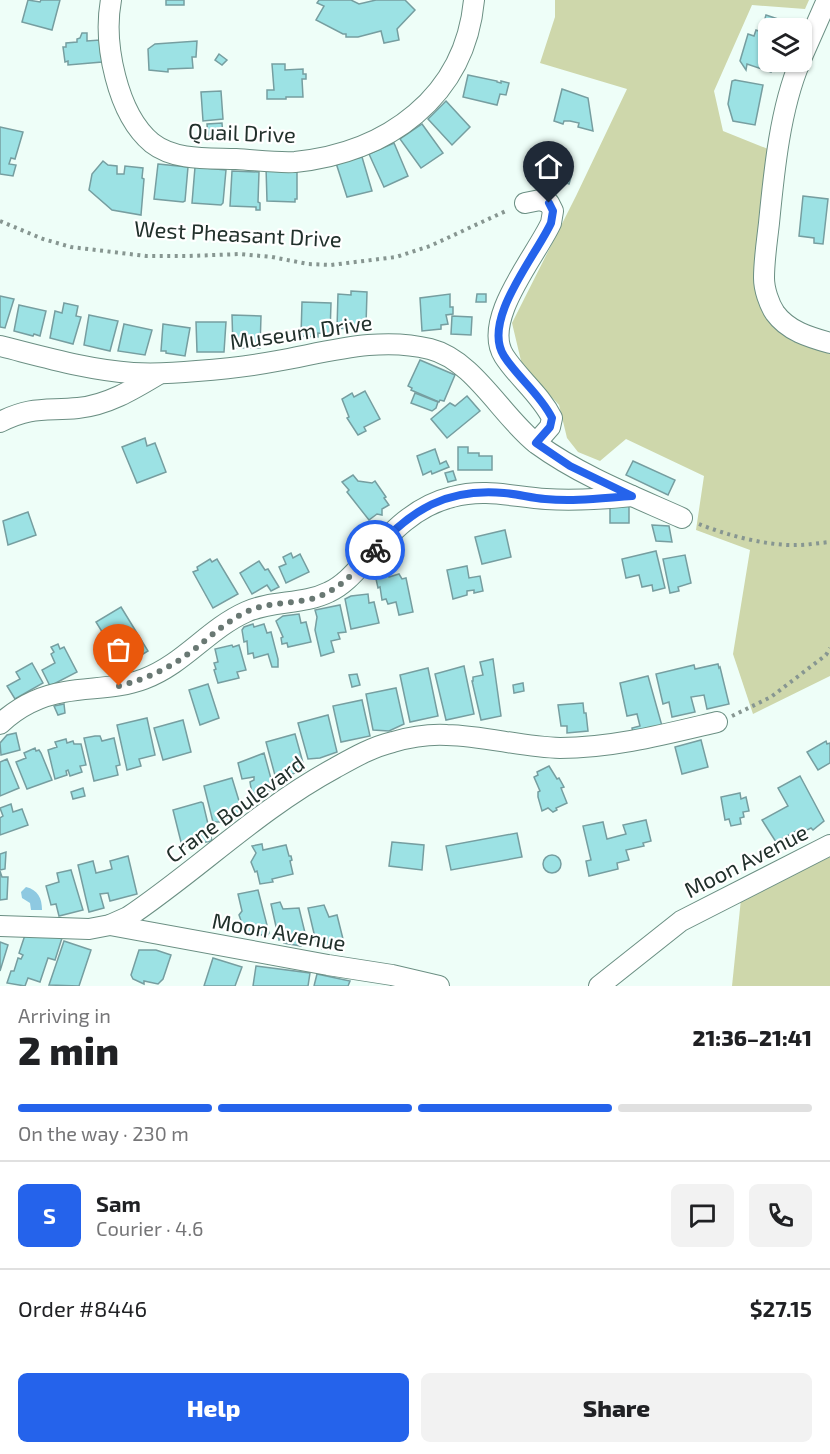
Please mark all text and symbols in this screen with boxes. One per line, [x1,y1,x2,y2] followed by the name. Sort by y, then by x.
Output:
[758,18,812,72] map controls
[758,18,812,72] button: layers
[188,117,296,148] street label: Quail Drive
[523,141,574,203] pin
[532,150,565,183] icon: home
[134,215,343,251] street label: West Pheasant Drive
[228,308,374,354] street label: Museum Drive
[345,520,405,580] courier
[359,534,392,567] icon: bike
[93,624,144,686] pin
[102,633,135,666] icon: bag
[160,749,309,867] street label: Crane Boulevard
[679,818,812,902] street label: Moon Avenue
[210,906,348,956] street label: Moon Avenue
[18,1003,111,1027] text: Arriving in
[692,1024,812,1050] text: 21:36–21:41
[18,1026,119,1073] text: 2 min
[18,1121,189,1145] text: On the way · 230 m
[671,1184,734,1247] button: chat
[749,1184,812,1247] button: phone
[96,1190,141,1216] text: Sam
[43,1202,56,1228] text: S
[96,1216,203,1240] text: Courier · 4.6
[18,1295,147,1321] text: Order #8446
[750,1295,812,1321] text: $27.15
[18,1373,409,1442] button: Help
[421,1373,812,1442] button: Share

